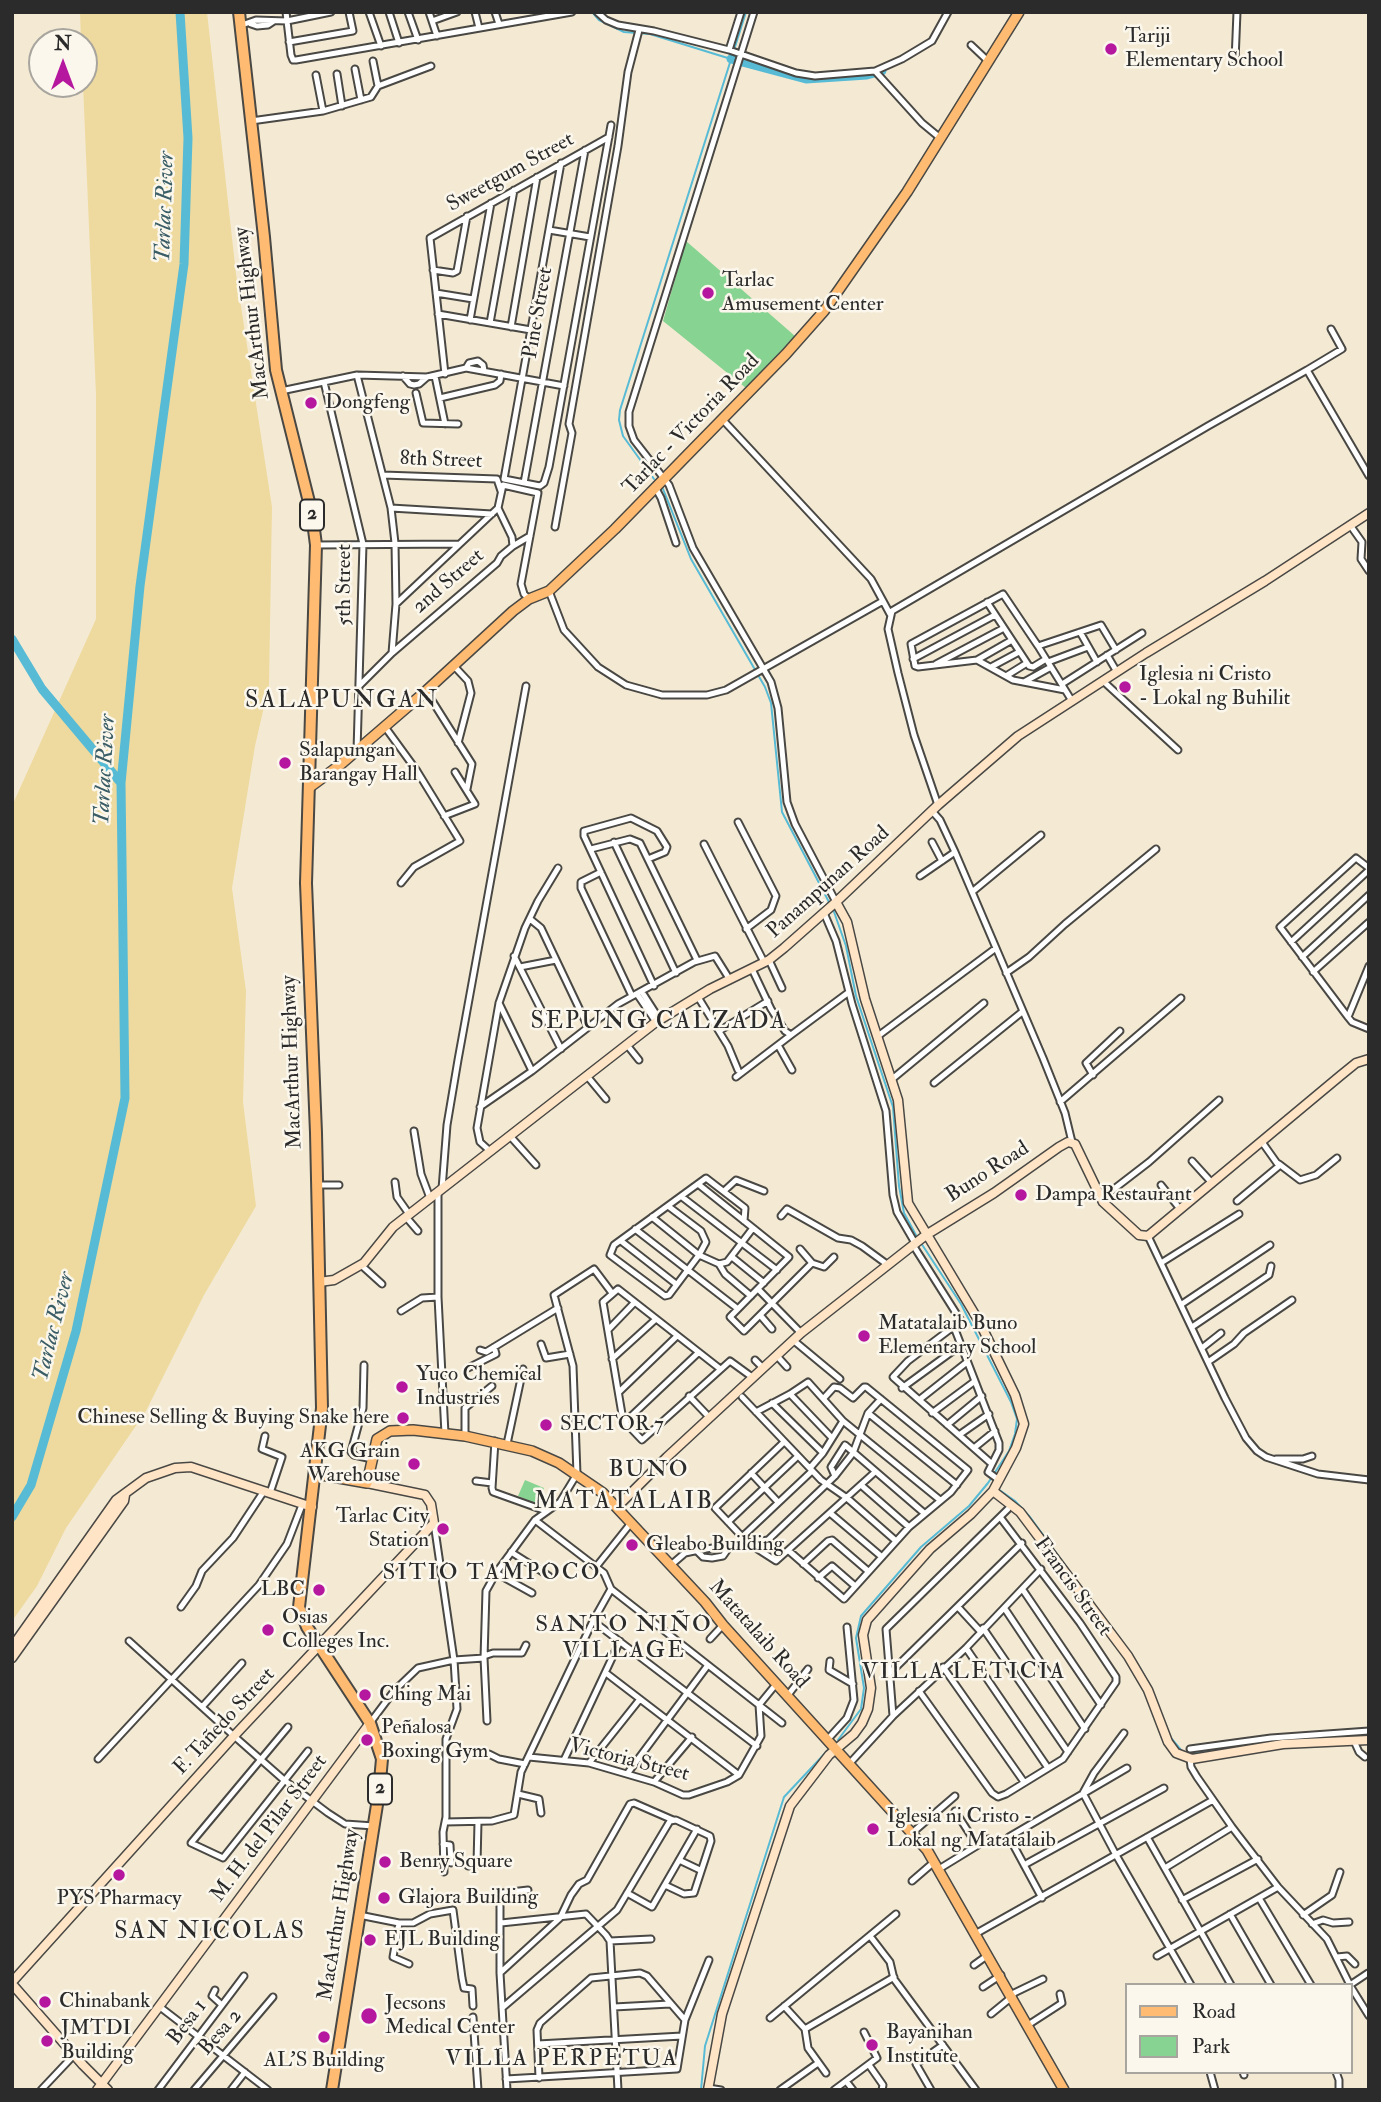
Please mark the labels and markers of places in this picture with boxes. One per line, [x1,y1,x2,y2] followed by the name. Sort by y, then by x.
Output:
[1125,24,1283,74] place label: Tariji Elementary School
[1103,41,1119,57] marker: Tariji Elementary School
[722,268,883,318] place label: Tarlac Amusement Center
[700,285,716,301] marker: Tarlac Amusement Center
[325,390,410,416] place label: Dongfeng
[303,395,319,411] marker: Dongfeng
[1139,662,1290,712] place label: Iglesia ni Cristo - Lokal ng Buhilit
[1117,679,1133,695] marker: Iglesia ni Cristo - Lokal ng Buhilit
[299,738,418,788] place label: Salapungan Barangay Hall
[277,755,293,771] marker: Salapungan Barangay Hall
[1035,1182,1192,1208] place label: Dampa Restaurant
[1013,1187,1029,1203] marker: Dampa Restaurant
[878,1311,1036,1361] place label: Matatalaib Buno Elementary School
[856,1328,872,1344] marker: Matatalaib Buno Elementary School
[416,1362,542,1412] place label: Yuco Chemical Industries
[394,1379,410,1395] marker: Yuco Chemical Industries
[77,1405,389,1431] place label: Chinese Selling & Buying Snake here
[395,1410,411,1426] marker: Chinese Selling & Buying Snake here
[560,1412,664,1438] place label: SECTOR 7
[538,1417,554,1433] marker: SECTOR 7
[300,1439,400,1489] place label: AKG Grain Warehouse
[406,1456,422,1472] marker: AKG Grain Warehouse
[336,1504,429,1554] place label: Tarlac City Station
[435,1521,451,1537] marker: Tarlac City Station
[646,1532,784,1558] place label: Gleabo Building
[624,1537,640,1553] marker: Gleabo Building
[261,1577,305,1603] place label: LBC
[311,1582,327,1598] marker: LBC
[282,1605,389,1655] place label: Osias Colleges Inc.
[260,1622,276,1638] marker: Osias Colleges Inc.
[379,1682,471,1708] place label: Ching Mai
[357,1687,373,1703] marker: Ching Mai
[381,1715,488,1765] place label: Peñalosa Boxing Gym
[359,1732,375,1748] marker: Peñalosa Boxing Gym
[887,1804,1056,1854] place label: Iglesia ni Cristo - Lokal ng Matatalaib
[865,1821,881,1837] marker: Iglesia ni Cristo - Lokal ng Matatalaib
[399,1849,513,1875] place label: Benry Square
[377,1854,393,1870] marker: Benry Square
[111,1867,127,1883] marker: PYS Pharmacy
[398,1885,538,1911] place label: Glajora Building
[56,1886,182,1912] place label: PYS Pharmacy
[376,1890,392,1906] marker: Glajora Building
[384,1927,500,1953] place label: EJL Building
[362,1932,378,1948] marker: EJL Building
[59,1989,150,2015] place label: Chinabank
[385,1991,515,2041] place label: Jecsons Medical Center
[37,1994,53,2010] marker: Chinabank
[359,2006,379,2026] marker: Jecsons Medical Center
[61,2016,134,2066] place label: JMTDI Building
[886,2020,973,2070] place label: Bayanihan Institute
[316,2029,332,2045] marker: AL'S Building
[39,2033,55,2049] marker: JMTDI Building
[864,2037,880,2053] marker: Bayanihan Institute
[264,2048,384,2074] place label: AL'S Building

